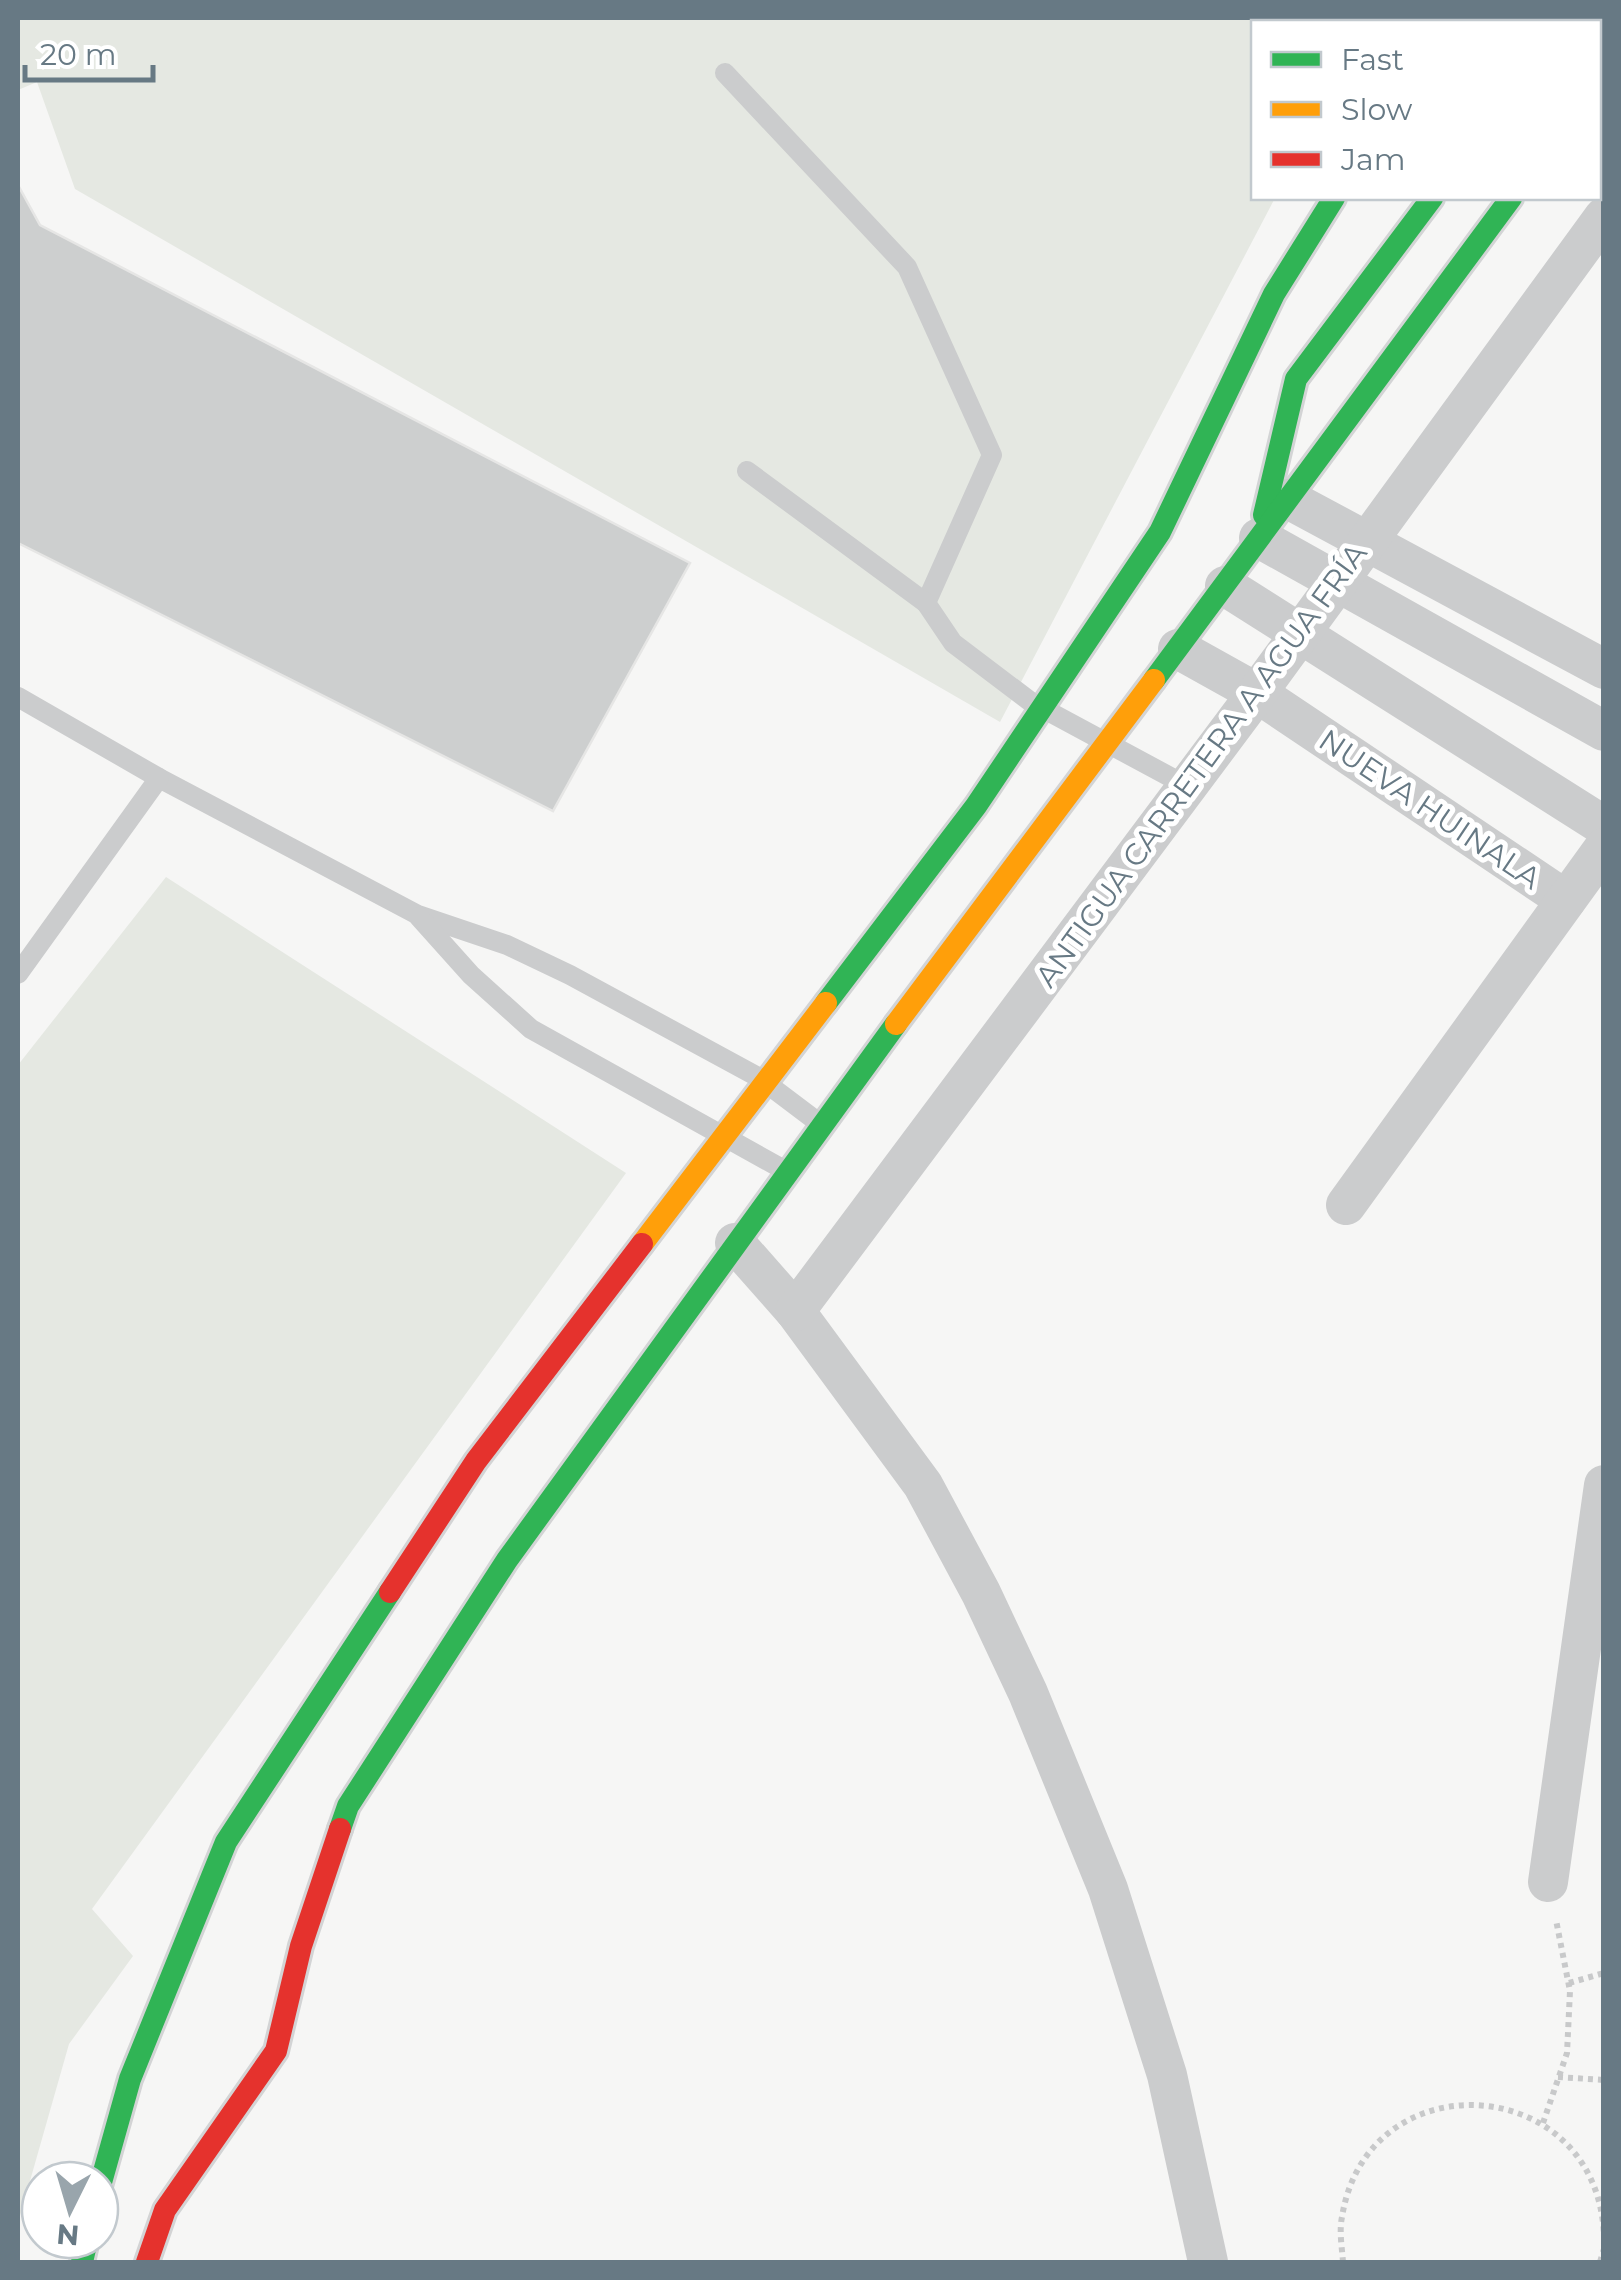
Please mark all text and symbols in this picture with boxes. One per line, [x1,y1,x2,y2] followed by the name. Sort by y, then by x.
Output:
[25,20,152,82] scale bar
[1251,20,1601,200] legend
[40,36,117,73] text: 20 m
[1341,41,1404,78] text: Fast
[1341,91,1413,128] text: Slow
[1340,141,1406,178] text: Jam
[1027,535,1375,994] street label: ANTIGUA CARRETERA A AGUA FRÍA
[1312,721,1548,897] street label: NUEVA HUINALA
[20,2160,120,2260] north arrow
[55,2217,81,2253] text: N

